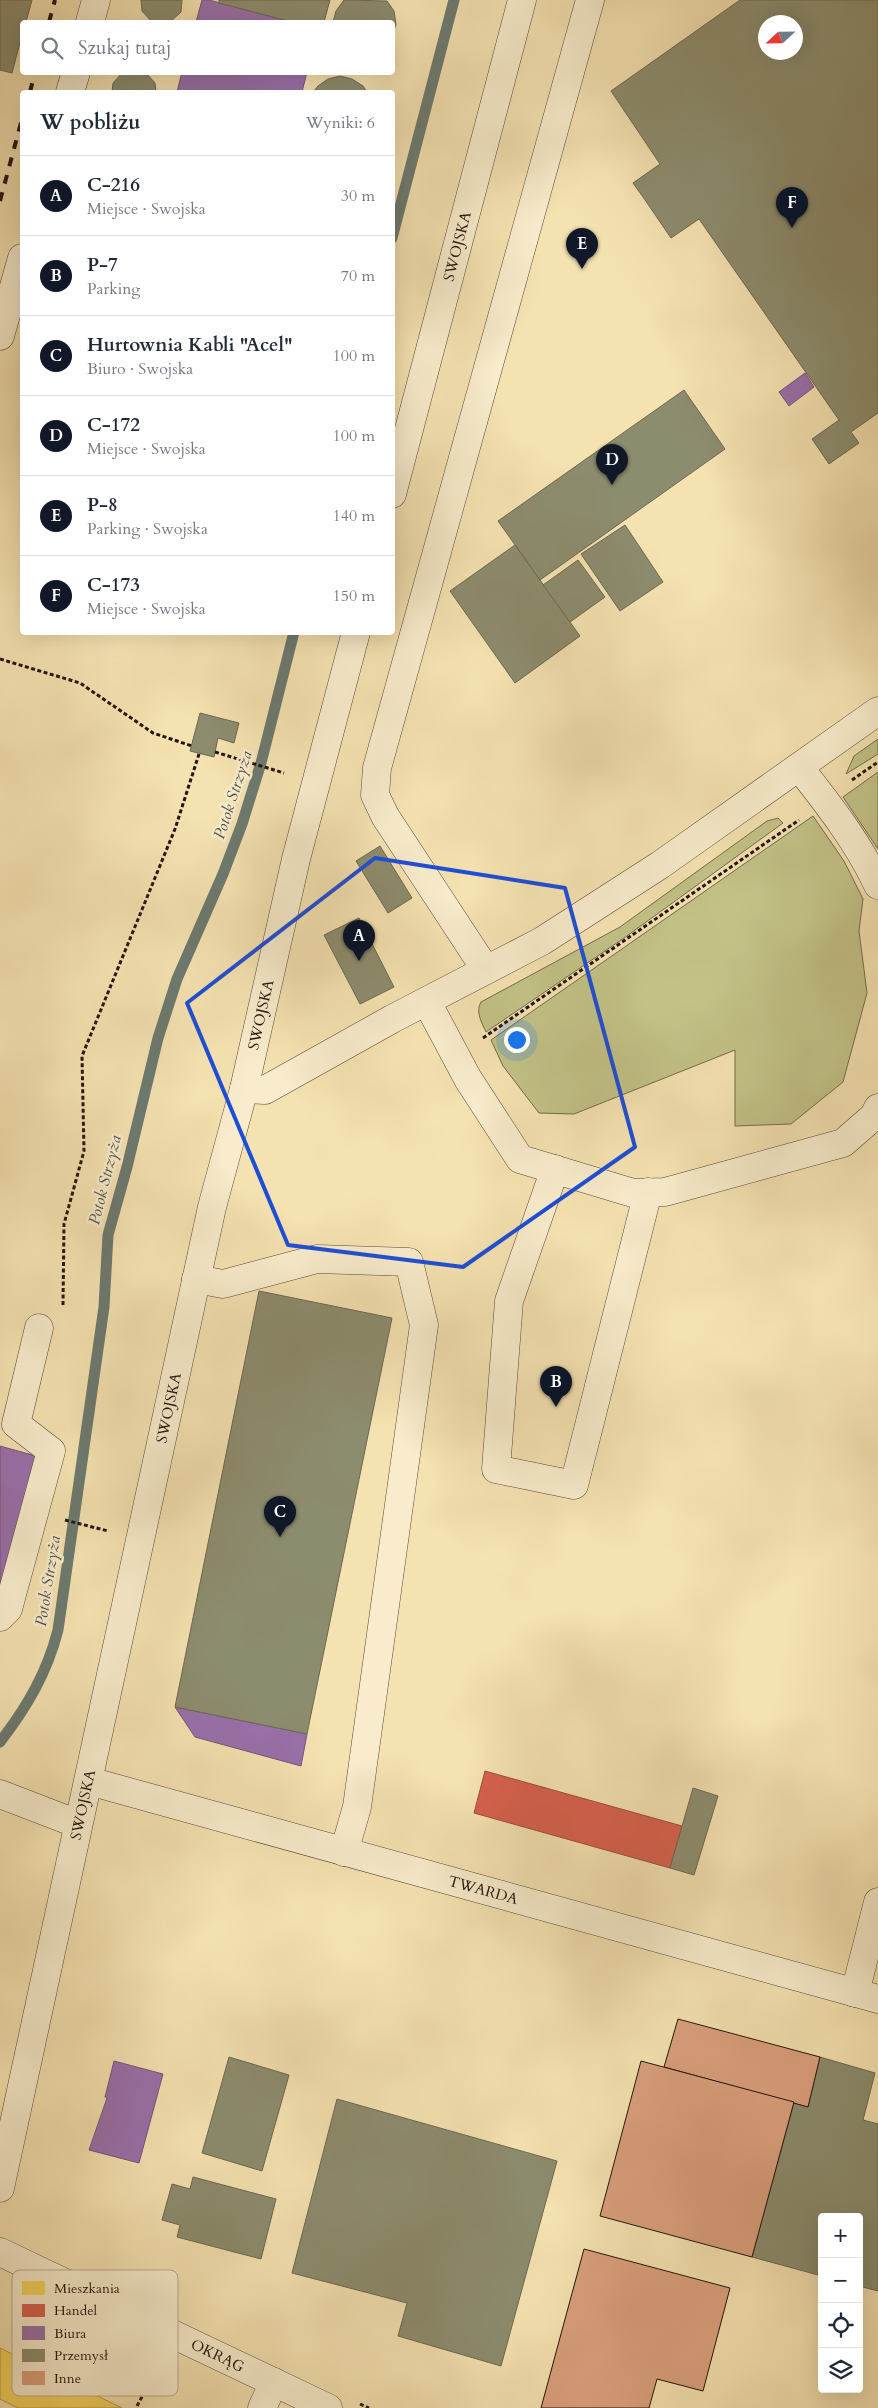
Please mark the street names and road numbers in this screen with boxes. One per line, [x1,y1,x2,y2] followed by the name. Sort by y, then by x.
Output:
[438,209,476,284] street label: SWOJSKA
[243,977,278,1052] street label: SWOJSKA
[151,1371,186,1445] street label: SWOJSKA
[65,1767,100,1842] street label: SWOJSKA
[446,1871,521,1909] street label: TWARDA
[188,2334,248,2377] street label: OKRĄG

